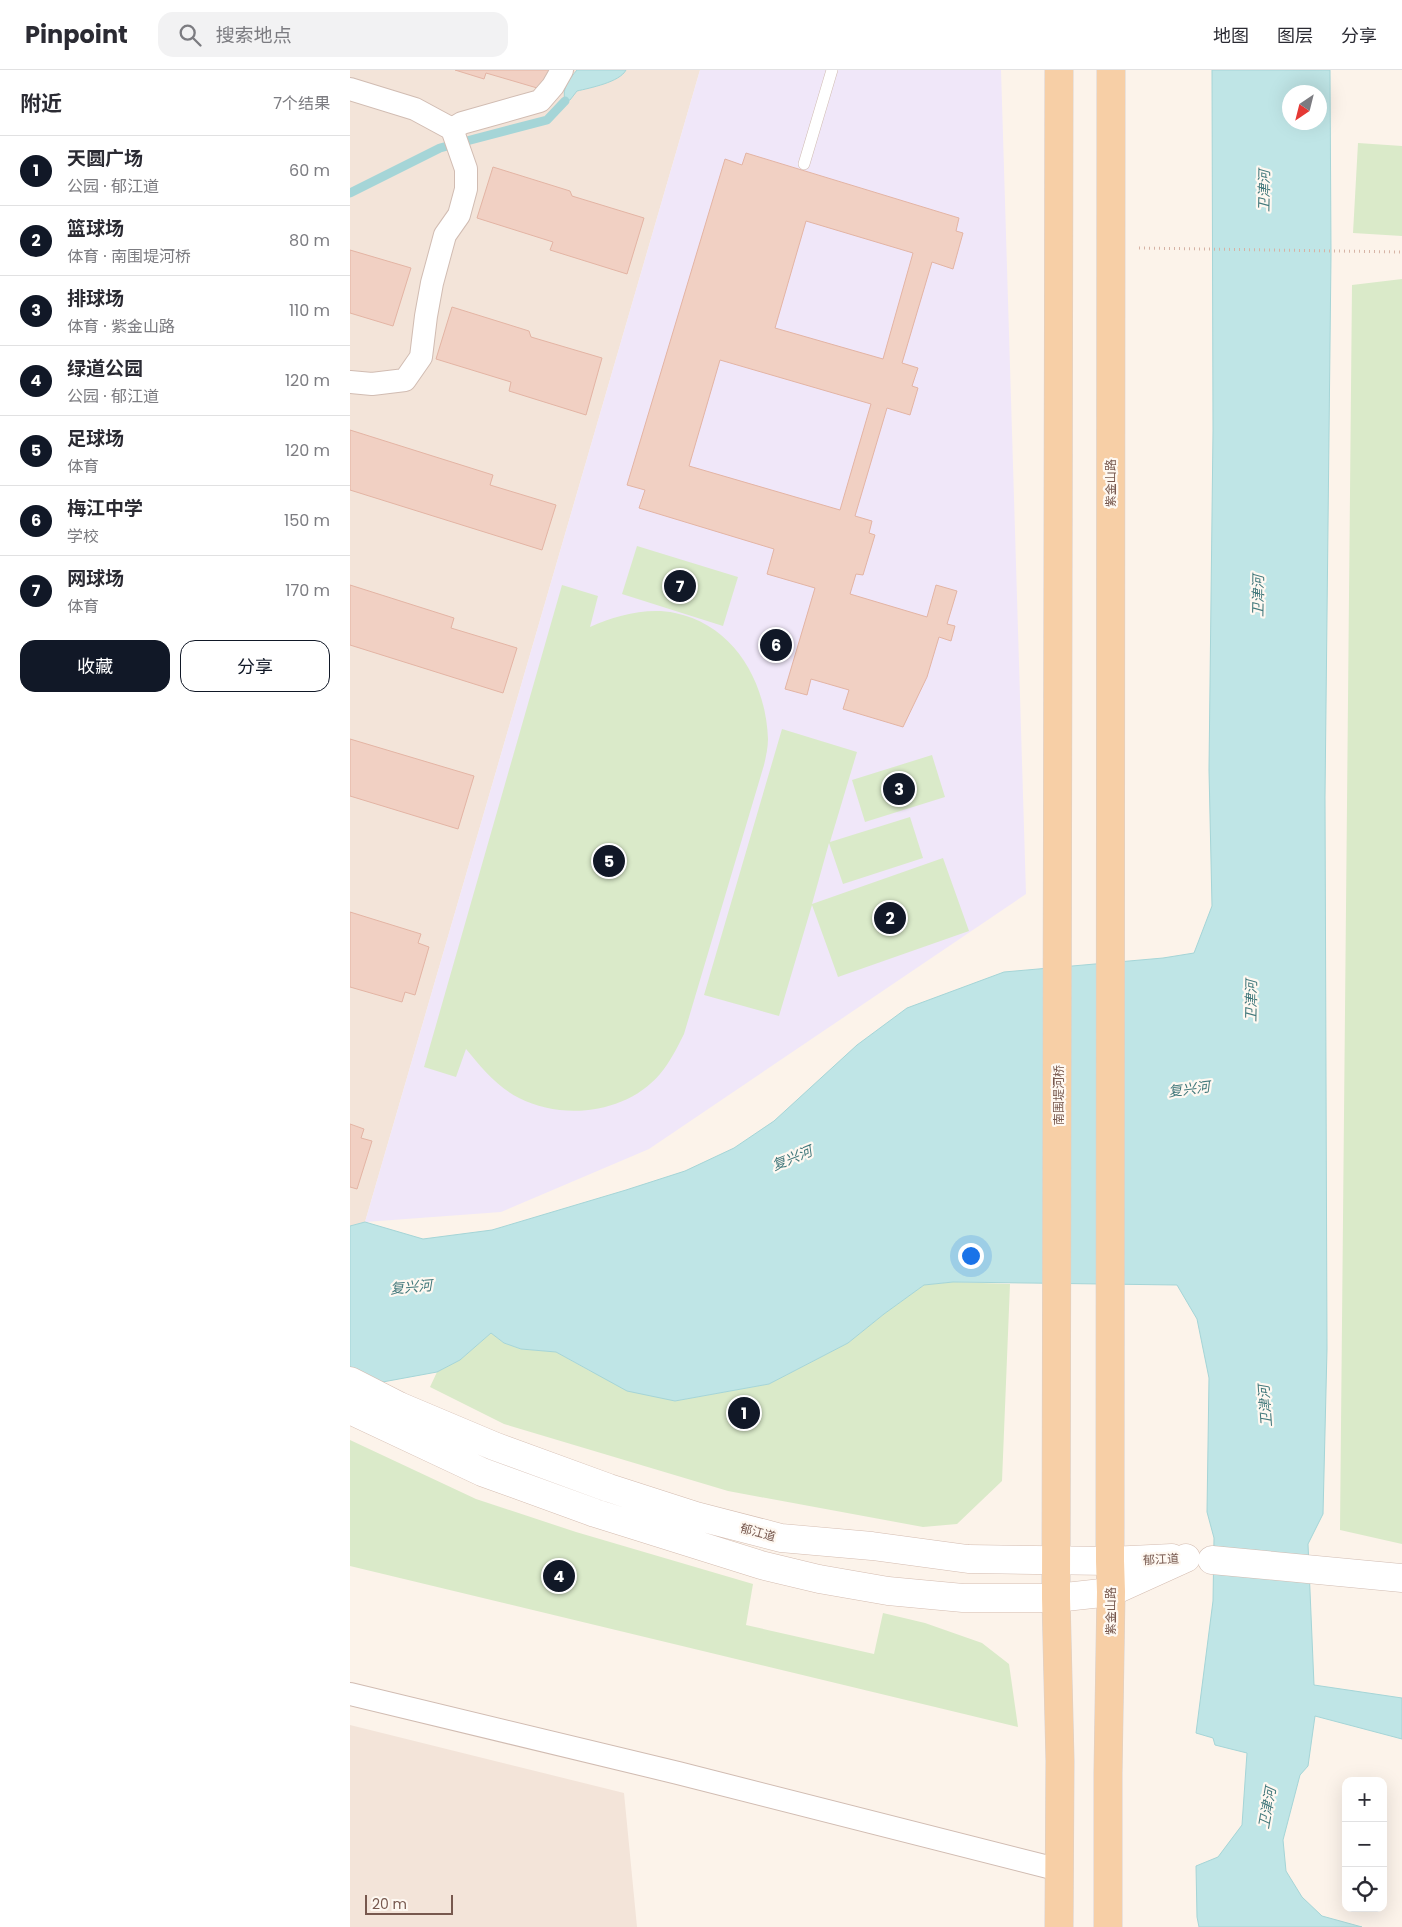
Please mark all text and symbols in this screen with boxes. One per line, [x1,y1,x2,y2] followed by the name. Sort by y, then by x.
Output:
[158,12,508,57] search box
[25,18,128,51] text: Pinpoint
[176,21,204,49] icon: search
[216,22,292,49] text: 搜索地点
[1213,23,1249,48] text: 地图
[1277,23,1313,48] text: 图层
[1341,23,1377,48] text: 分享
[1282,85,1327,130] north arrow
[20,89,62,118] text: 附近
[273,92,330,115] text: 7个结果
[67,145,143,172] text: 天圆广场
[33,159,39,182] text: 1
[289,159,330,182] text: 60 m
[1254,167,1274,212] water label: 卫津河
[67,175,159,198] text: 公园 · 郁江道
[67,215,124,242] text: 篮球场
[31,229,41,252] text: 2
[289,229,330,252] text: 80 m
[67,245,191,268] text: 体育 · 南围堤河桥
[67,285,124,312] text: 排球场
[31,299,41,322] text: 3
[289,299,330,322] text: 110 m
[67,315,175,338] text: 体育 · 紫金山路
[67,355,143,382] text: 绿道公园
[31,369,41,392] text: 4
[285,369,330,392] text: 120 m
[67,385,159,408] text: 公园 · 郁江道
[67,425,124,452] text: 足球场
[31,439,41,462] text: 5
[285,439,330,462] text: 120 m
[67,455,99,478] text: 体育
[1102,459,1119,507] street label: 紫金山路
[67,495,143,522] text: 梅江中学
[31,509,41,532] text: 6
[284,509,330,532] text: 150 m
[67,525,99,548] text: 学校
[67,565,124,592] text: 网球场
[664,567,696,605] pin: 7
[1248,572,1268,617] water label: 卫津河
[32,579,40,602] text: 7
[285,579,330,602] text: 170 m
[67,595,99,618] text: 体育
[760,626,792,664] pin: 6
[20,640,170,692] button: 收藏
[180,640,330,692] button: 分享
[883,770,915,808] pin: 3
[593,842,625,880] pin: 5
[874,899,906,937] pin: 2
[1241,977,1261,1022] water label: 卫津河
[1050,1065,1067,1125] street label: 南围堤河桥
[1167,1076,1214,1101] water label: 复兴河
[769,1140,818,1175] water label: 复兴河
[958,1243,984,1269] your location
[389,1275,436,1299] water label: 复兴河
[1253,1381,1276,1428] water label: 卫津河
[728,1394,760,1432] pin: 1
[738,1519,778,1545] street label: 郁江道
[1143,1550,1179,1568] street label: 郁江道
[543,1557,575,1595] pin: 4
[1102,1587,1119,1635] street label: 紫金山路
[1342,1777,1387,1912] map controls
[1342,1777,1387,1822] button: +
[1254,1783,1281,1830] water label: 卫津河
[1342,1822,1387,1867] button: −
[1342,1867,1387,1912] button: locate
[365,1892,452,1915] scale bar
[372,1894,407,1914] text: 20 m

